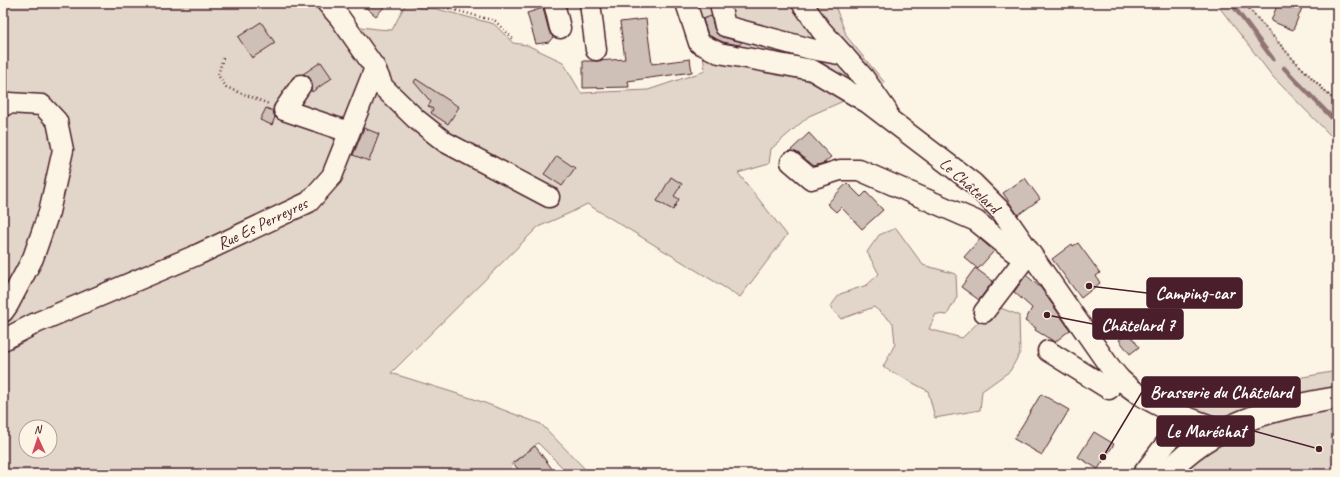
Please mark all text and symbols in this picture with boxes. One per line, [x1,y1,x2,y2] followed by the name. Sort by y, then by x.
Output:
[935,153,1006,219] street label: Le Châtelard
[214,192,313,254] street label: Rue Es Perreyres
[1147,278,1242,308] callout: Camping-car
[1156,282,1237,304] text: Camping-car
[1093,309,1183,339] callout: Châtelard 7
[1101,314,1177,336] text: Châtelard 7
[1142,377,1300,407] callout: Brasserie du Châtelard
[1150,381,1295,403] text: Brasserie du Châtelard
[1157,416,1254,446] callout: Le Maréchat
[18,419,58,459] north arrow
[1166,420,1249,442] text: Le Maréchat
[34,422,43,436] text: N

